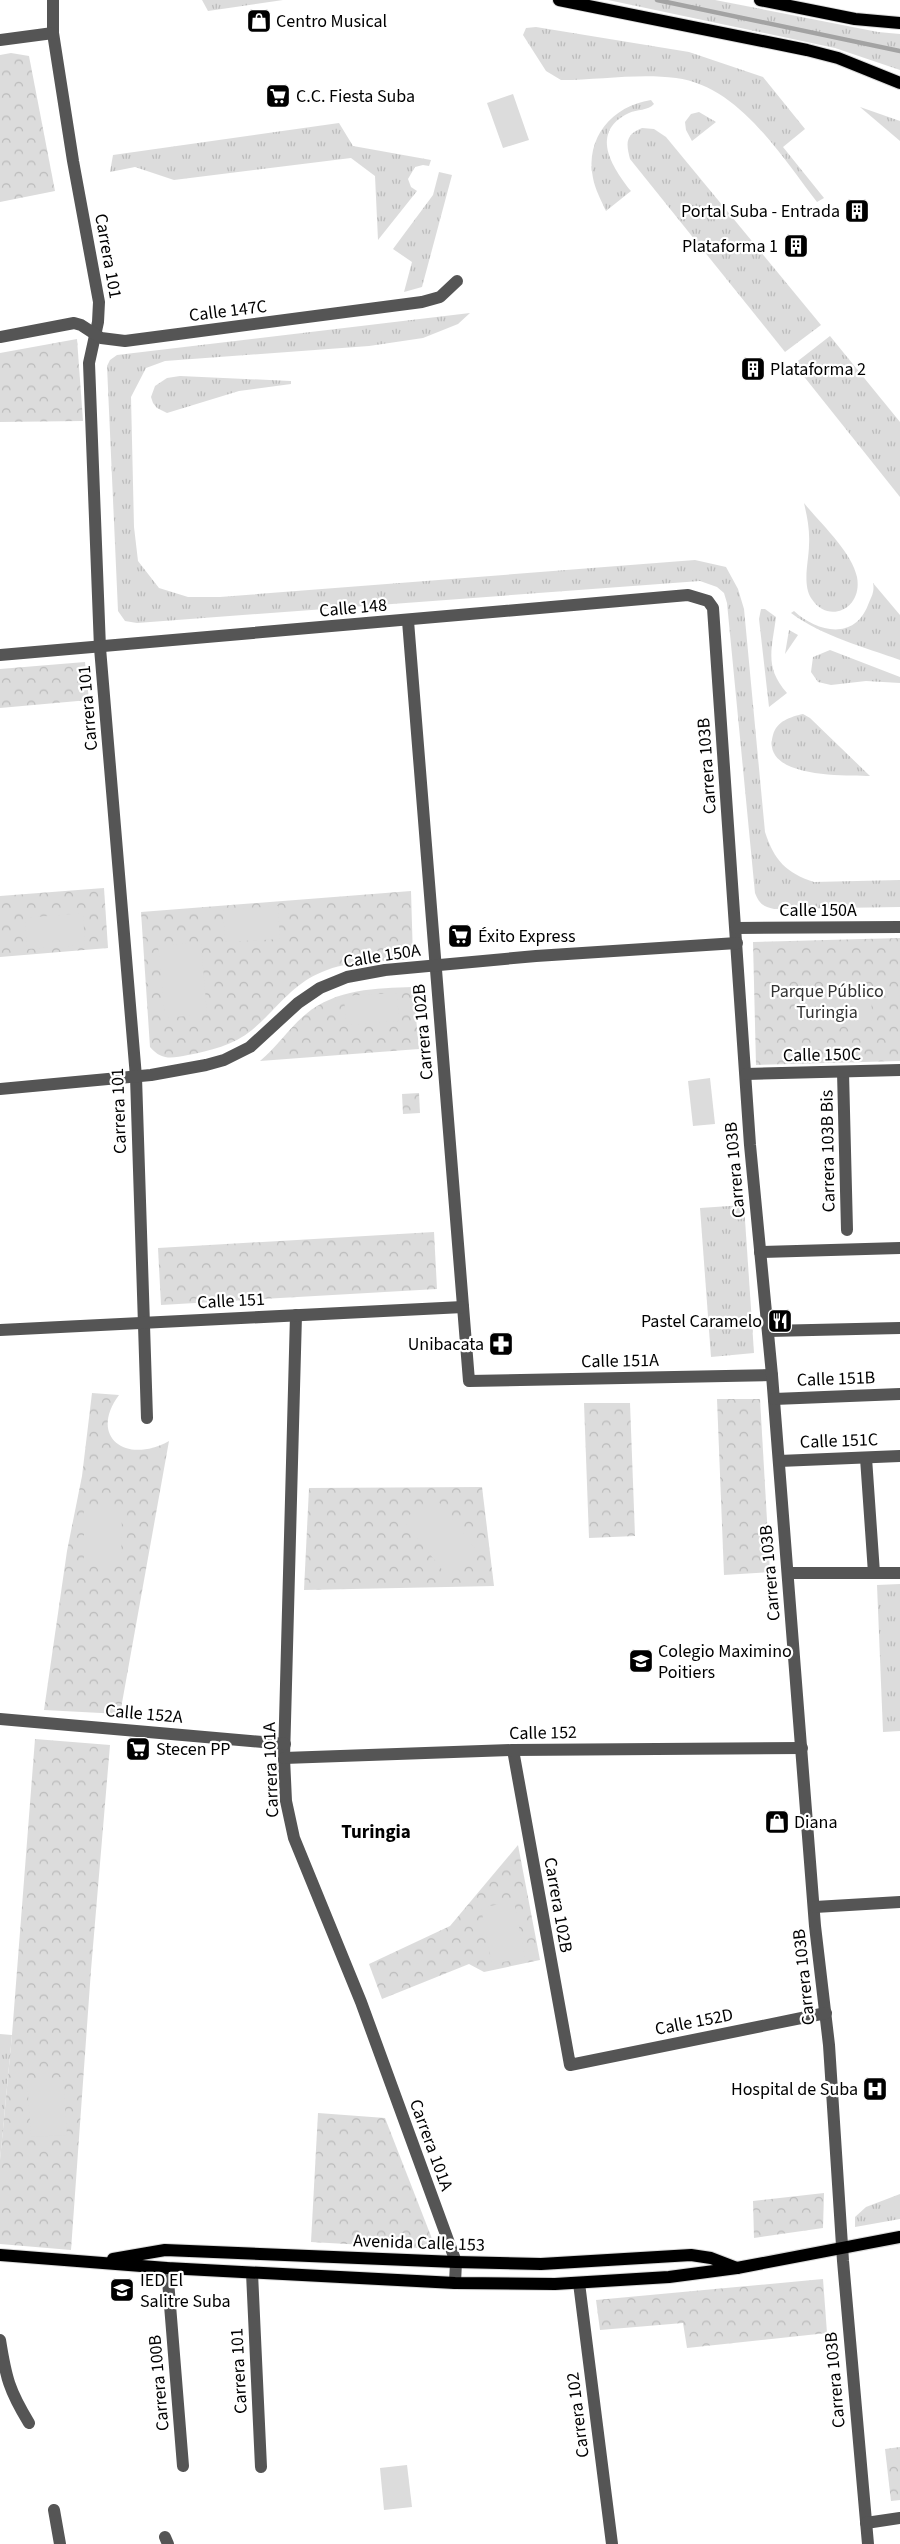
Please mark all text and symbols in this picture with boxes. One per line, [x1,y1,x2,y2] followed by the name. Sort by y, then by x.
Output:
[246,8,272,34] shop icon: Centro Musical
[276,9,387,34] place label: Centro Musical
[265,83,291,109] supermarket icon: C.C. Fiesta Suba
[296,84,415,109] place label: C.C. Fiesta Suba
[844,198,870,224] building icon: Portal Suba - Entrada
[681,199,840,224] place label: Portal Suba - Entrada
[88,212,128,300] street label: Carrera 101
[783,233,809,259] building icon: Plataforma 1
[682,234,778,259] place label: Plataforma 1
[188,294,268,328] street label: Calle 147C
[740,356,766,382] building icon: Plataforma 2
[770,357,866,382] place label: Plataforma 2
[318,593,388,623] street label: Calle 148
[72,664,104,752] street label: Carrera 101
[691,717,723,815] street label: Carrera 103B
[779,898,857,923] street label: Calle 150A
[447,923,473,949] supermarket icon: Éxito Express
[478,924,576,949] place label: Éxito Express
[342,938,423,974] street label: Calle 150A
[770,979,884,1025] park label: Parque Público Turingia
[406,983,440,1081] street label: Carrera 102B
[783,1042,861,1068] street label: Calle 150C
[105,1068,133,1154] street label: Carrera 101
[814,1089,842,1213] street label: Carrera 103B Bis
[718,1121,752,1219] street label: Carrera 103B
[196,1287,266,1315] street label: Calle 151
[767,1308,793,1334] restaurant icon: Pastel Caramelo
[641,1309,762,1334] place label: Pastel Caramelo
[488,1331,514,1357] pharmacy icon: Unibacata
[408,1332,484,1357] place label: Unibacata
[581,1348,659,1374] street label: Calle 151A
[796,1365,876,1393] street label: Calle 151B
[799,1427,879,1455] street label: Calle 151C
[753,1524,787,1622] street label: Carrera 103B
[658,1639,792,1685] place label: Colegio Maximino Poitiers
[628,1648,654,1674] school or university icon: Colegio Maximino Poitiers
[104,1698,184,1730] street label: Calle 152A
[509,1720,577,1746] street label: Calle 152
[257,1722,285,1818] street label: Carrera 101A
[125,1736,151,1762] supermarket icon: Stecen PP
[156,1737,231,1762] place label: Stecen PP
[764,1809,790,1835] shop icon: Diana
[794,1810,838,1835] place label: Diana
[341,1819,411,1846] district label: Turingia
[537,1855,579,1955] street label: Carrera 102B
[787,1928,821,2026] street label: Carrera 103B
[653,2002,735,2042] street label: Calle 152D
[862,2076,888,2102] hospital icon: Hospital de Suba
[731,2077,858,2102] place label: Hospital de Suba
[403,2096,459,2194] street label: Carrera 101A
[353,2228,485,2258] street label: Avenida Calle 153
[140,2268,231,2314] place label: IED El Salitre Suba
[109,2277,135,2303] school or university icon: IED El Salitre Suba
[224,2327,254,2415] street label: Carrera 101
[818,2331,852,2429] street label: Carrera 103B
[142,2334,176,2432] street label: Carrera 100B
[560,2371,596,2459] street label: Carrera 102

